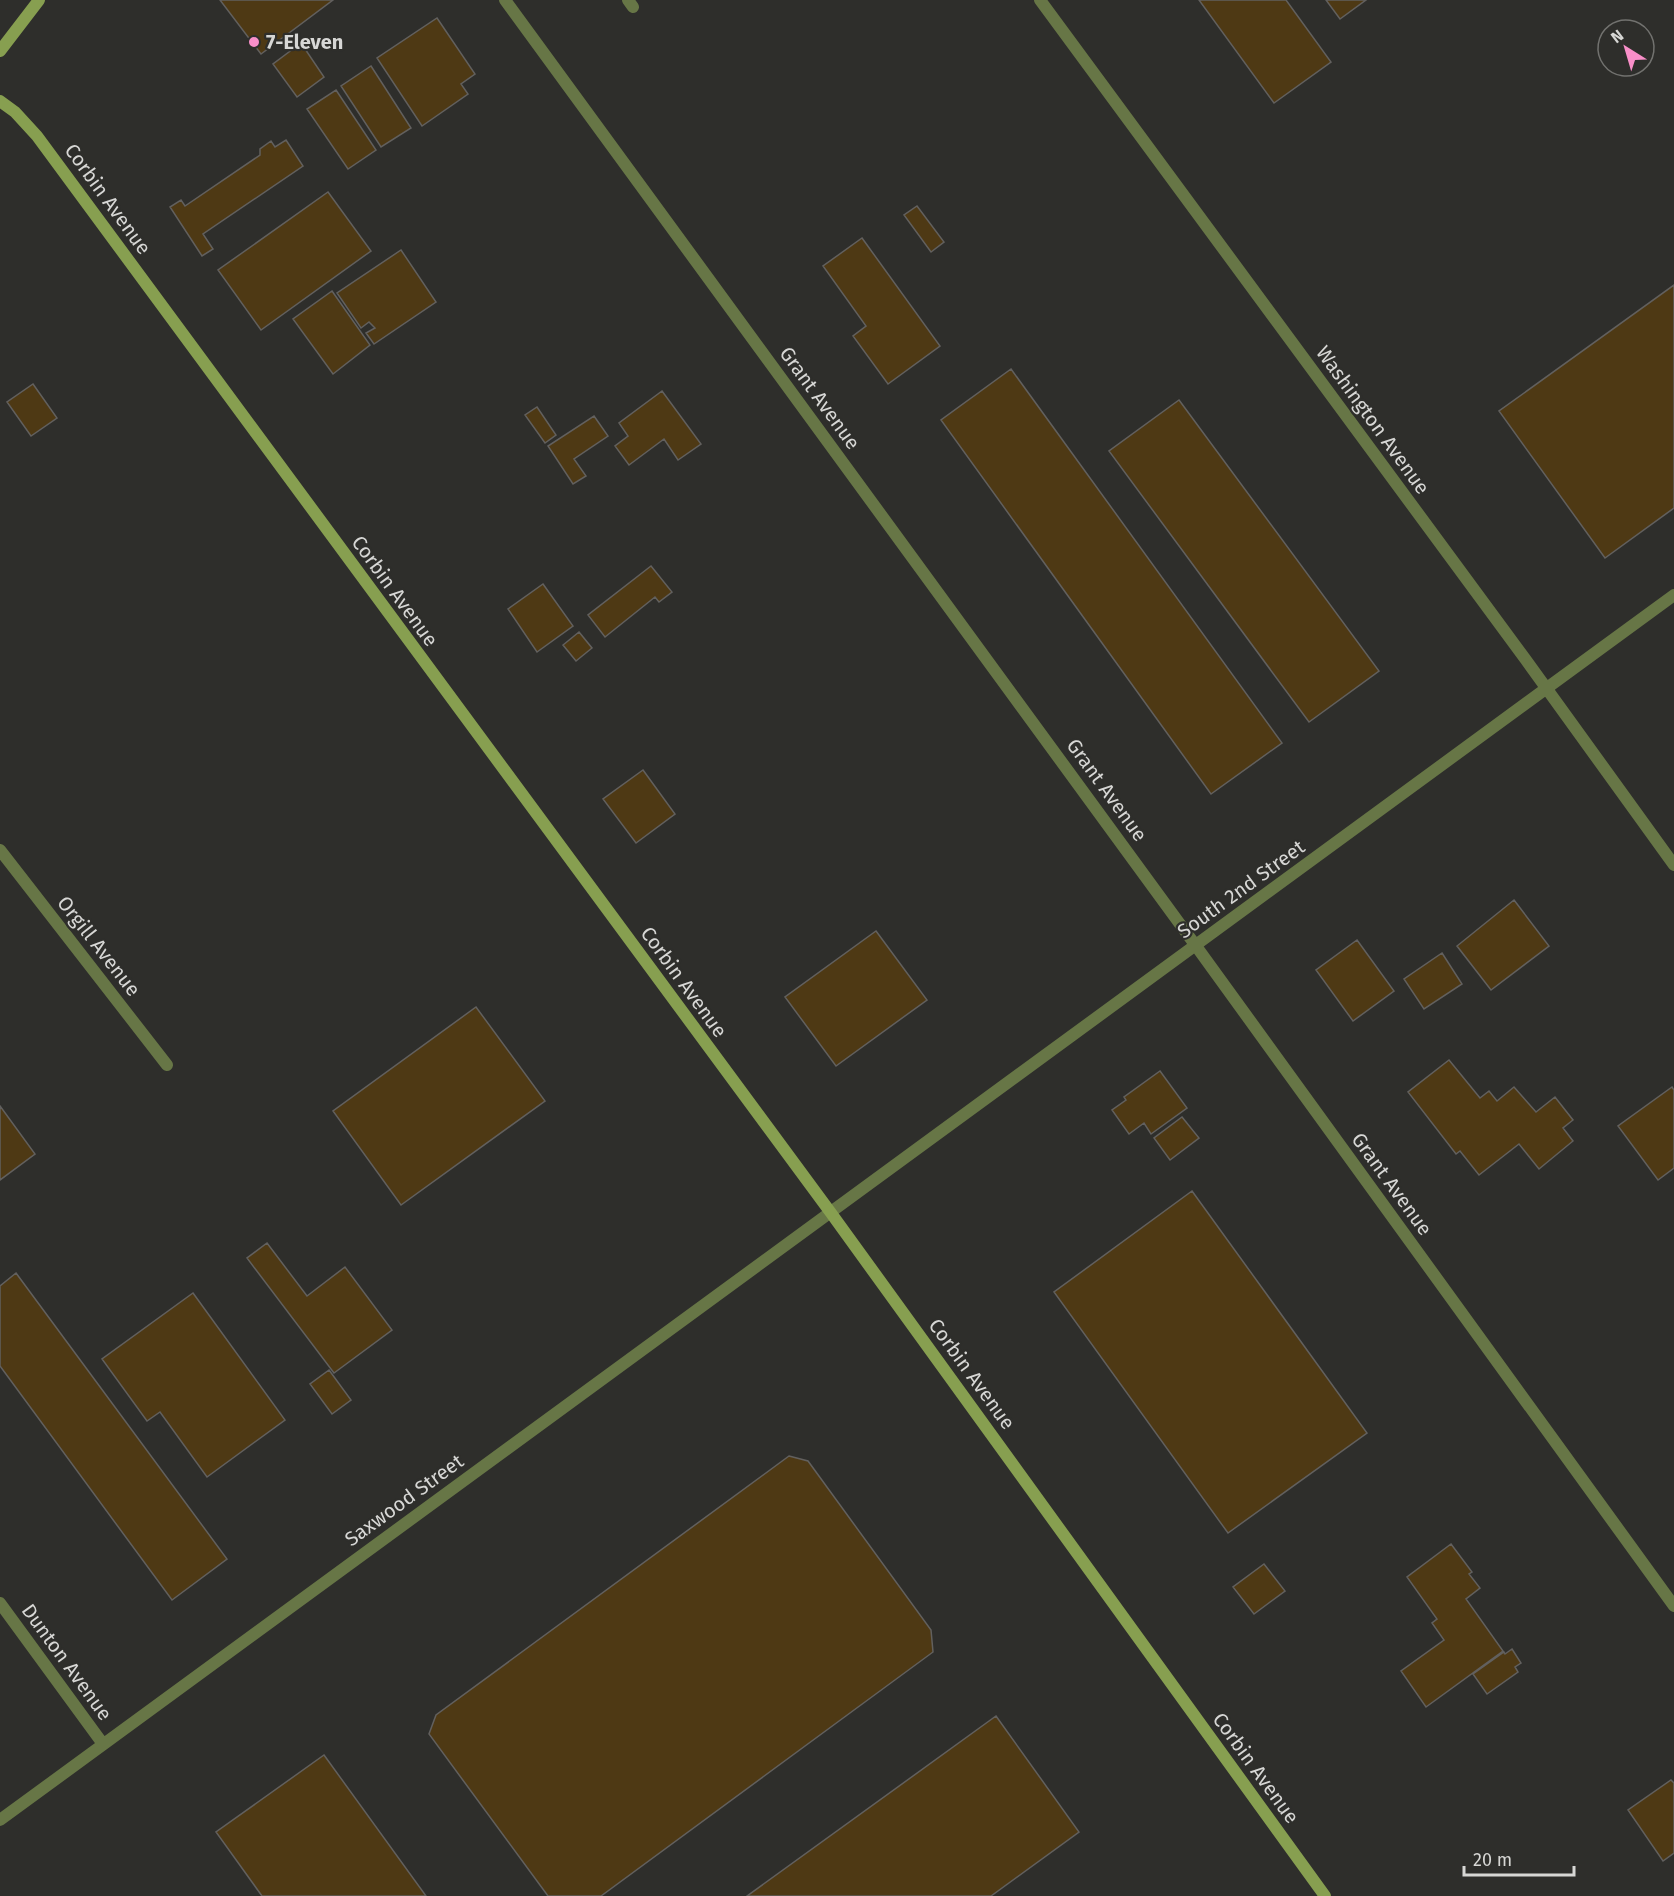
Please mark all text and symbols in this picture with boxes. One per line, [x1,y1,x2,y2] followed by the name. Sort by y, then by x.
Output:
[1596,18,1656,78] north arrow
[1607,26,1627,47] text: N
[266,30,343,54] place label: 7-Eleven
[247,35,261,49] marker: 7-Eleven
[60,139,156,259] street label: Corbin Avenue
[1311,341,1435,499] street label: Washington Avenue
[775,342,865,454] street label: Grant Avenue
[347,531,443,651] street label: Corbin Avenue
[1062,734,1152,846] street label: Grant Avenue
[1173,834,1310,943] street label: South 2nd Street
[52,891,146,1001] street label: Orgill Avenue
[636,922,732,1042] street label: Corbin Avenue
[1347,1128,1437,1240] street label: Grant Avenue
[924,1314,1020,1434] street label: Corbin Avenue
[340,1448,469,1551] street label: Saxwood Street
[17,1599,117,1725] street label: Dunton Avenue
[1208,1708,1304,1828] street label: Corbin Avenue
[1464,1839,1574,1877] scale bar
[1473,1849,1512,1871] text: 20 m

